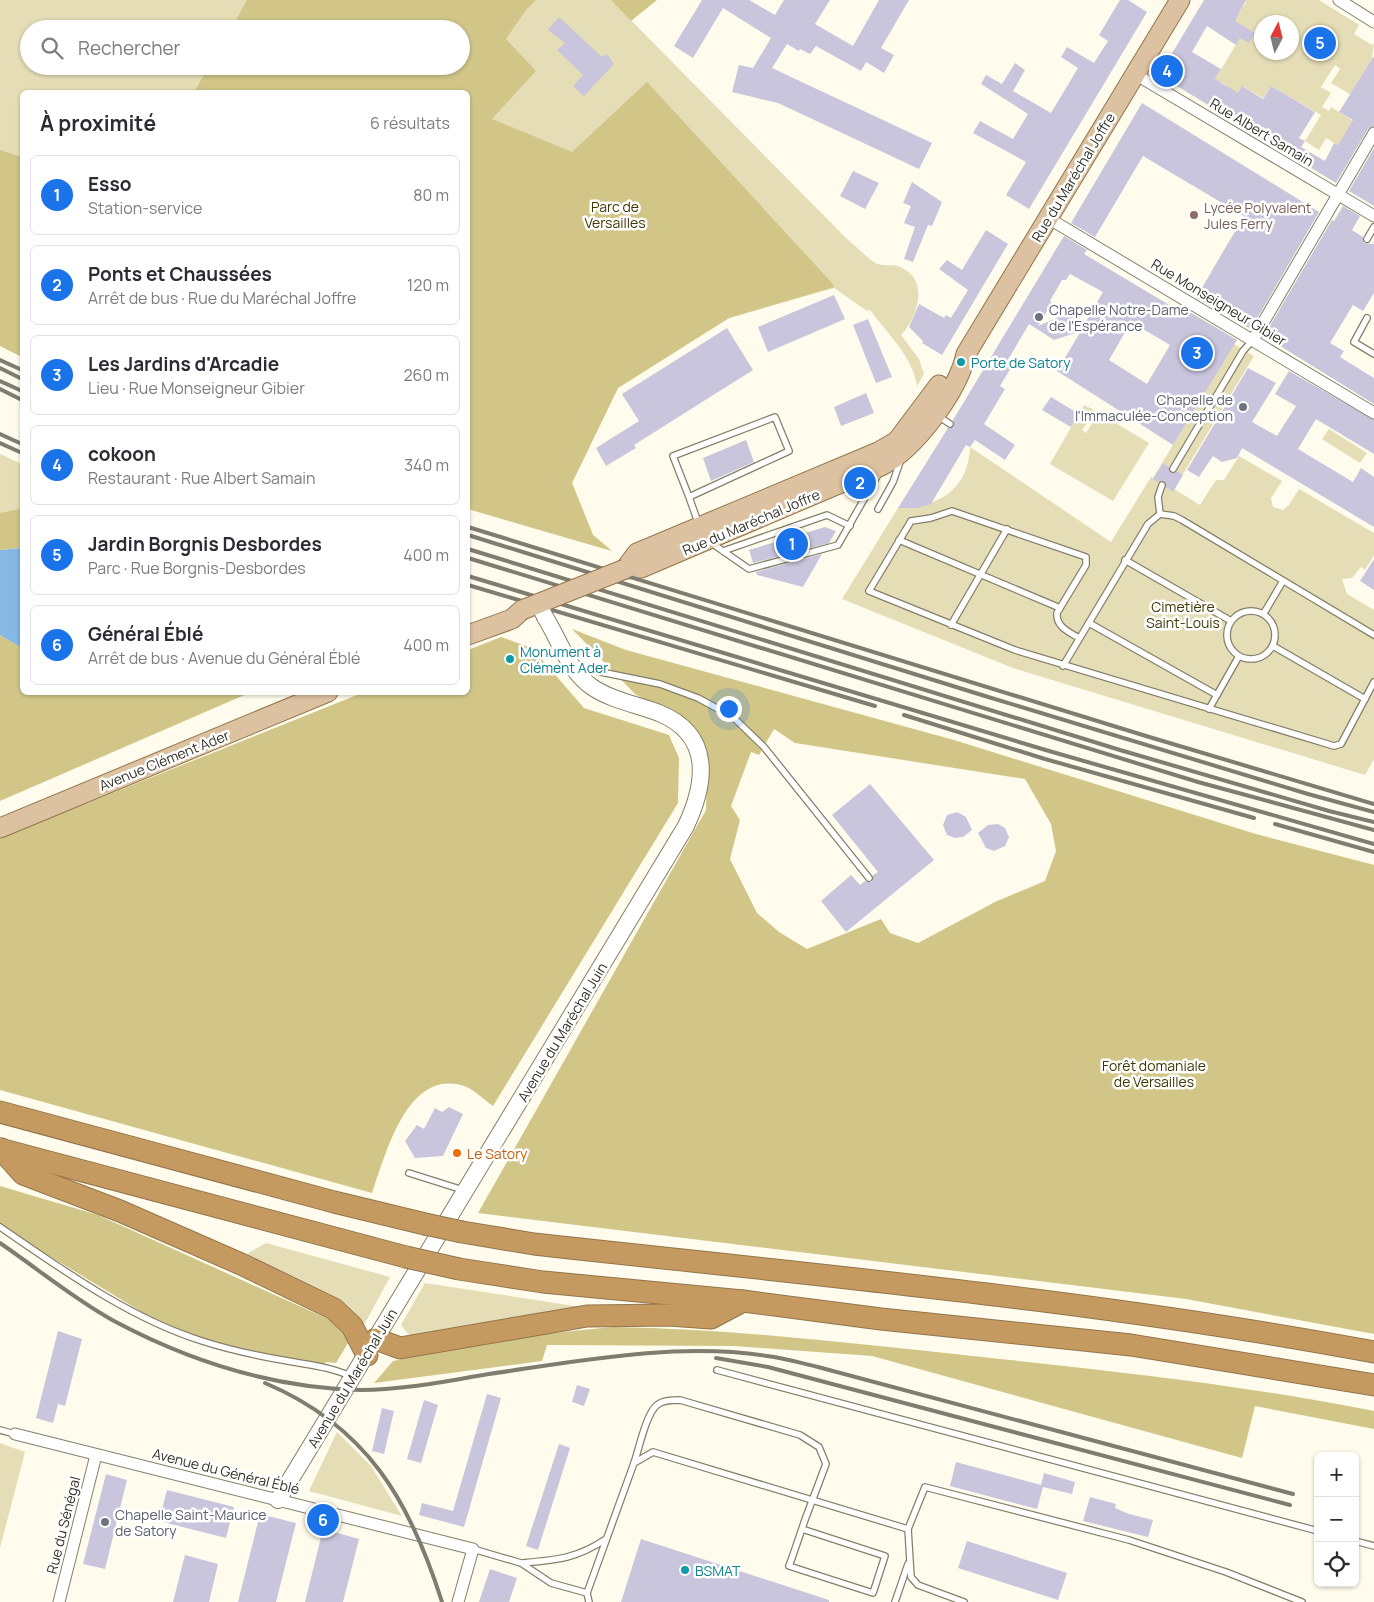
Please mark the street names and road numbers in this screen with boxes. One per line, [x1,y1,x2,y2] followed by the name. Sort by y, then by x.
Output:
[1207,94,1317,170] street label: Rue Albert Samain
[1027,109,1119,245] street label: Rue du Maréchal Joffre
[1148,254,1290,350] street label: Rue Monseigneur Gibier
[679,484,823,560] street label: Rue du Maréchal Joffre
[96,725,232,795] street label: Avenue Clément Ader
[513,959,611,1105] street label: Avenue du Maréchal Juin
[303,1305,401,1451] street label: Avenue du Maréchal Juin
[151,1444,301,1498] street label: Avenue du Général Éblé
[42,1474,84,1576] street label: Rue du Sénégal

